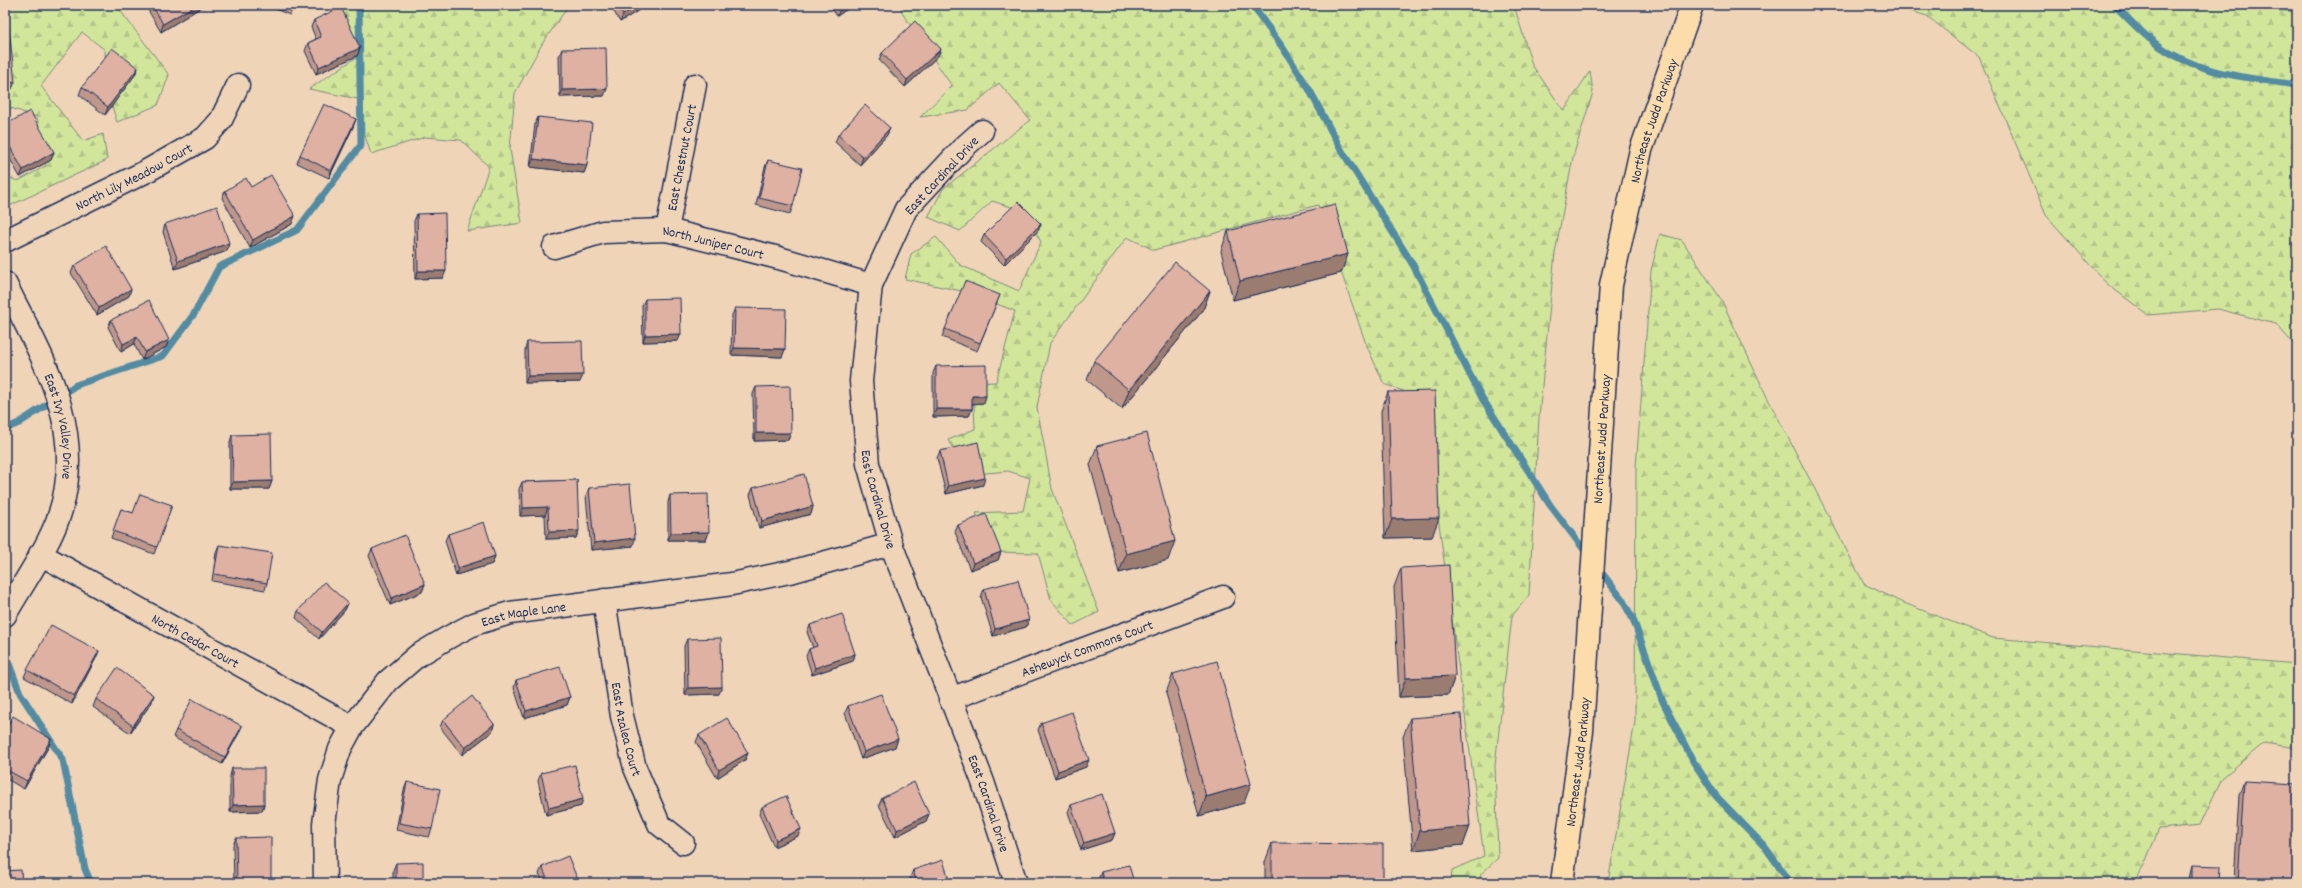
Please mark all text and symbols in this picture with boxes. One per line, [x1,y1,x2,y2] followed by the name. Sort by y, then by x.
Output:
[1626,56,1684,185] street label: Northeast Judd Parkway
[663,103,703,213] street label: East Chestnut Court
[901,132,984,220] street label: East Cardinal Drive
[73,139,197,217] street label: North Lily Meadow Court
[662,222,766,266] street label: North Juniper Court
[38,371,76,480] street label: East Ivy Valley Drive
[1589,373,1617,504] street label: Northeast Judd Parkway
[855,449,900,552] street label: East Cardinal Drive
[479,598,567,633] street label: East Maple Lane
[147,610,242,674] street label: North Cedar Court
[1019,616,1156,684] street label: Ashewyck Commons Court
[605,681,645,780] street label: East Azalea Court
[1562,697,1596,828] street label: Northeast Judd Parkway
[961,752,1013,855] street label: East Cardinal Drive

